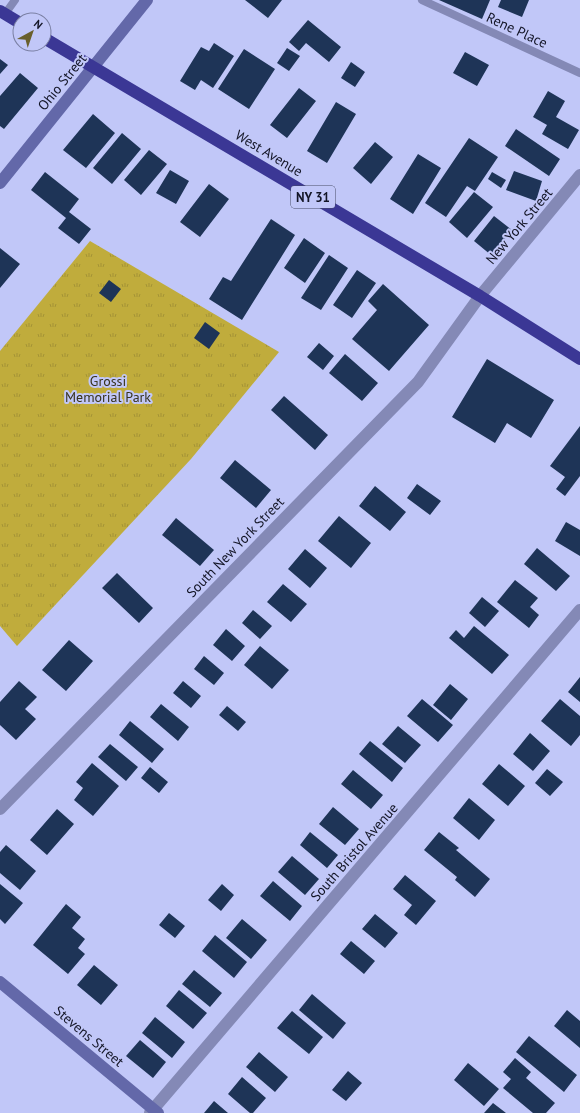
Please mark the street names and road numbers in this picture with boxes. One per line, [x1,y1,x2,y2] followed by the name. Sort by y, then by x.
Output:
[484,8,550,52] street label: Rene Place
[34,50,91,114] street label: Ohio Street
[232,126,306,180] street label: West Avenue
[482,184,556,268] street label: New York Street
[291,186,335,208] road number: NY 31
[182,493,288,601] street label: South New York Street
[306,799,402,905] street label: South Bristol Avenue
[50,1002,128,1071] street label: Stevens Street

